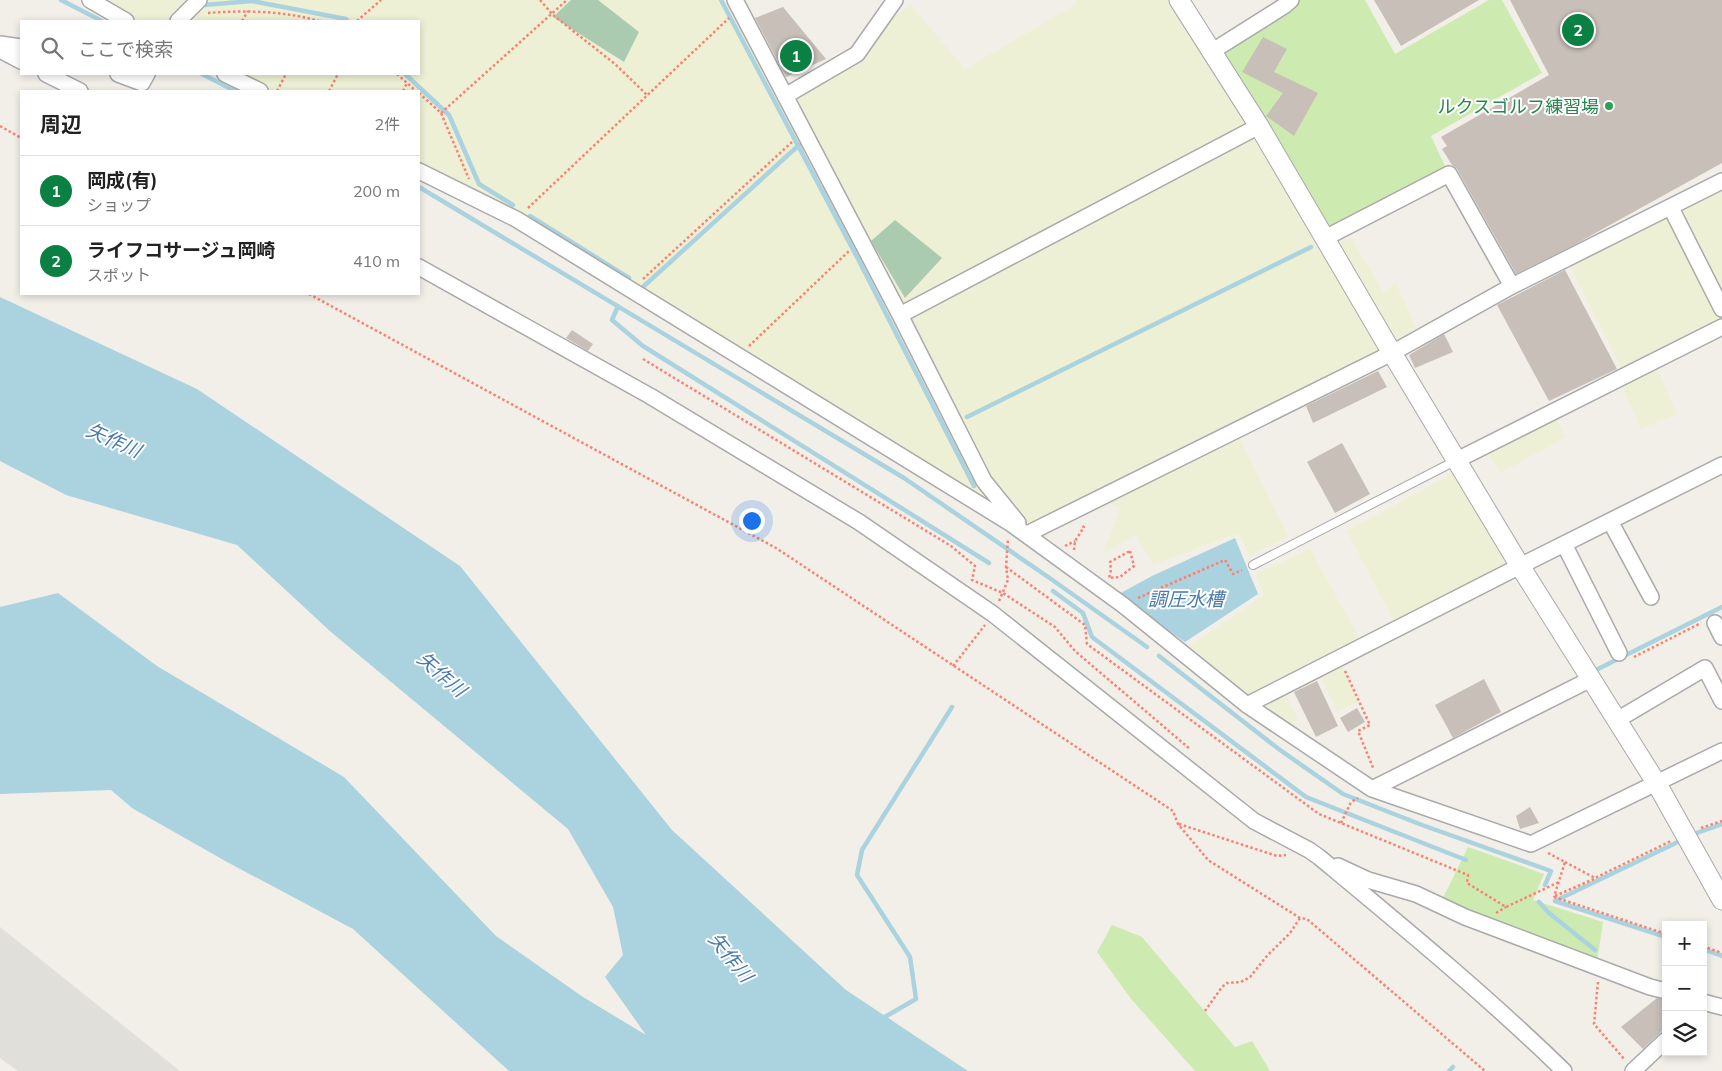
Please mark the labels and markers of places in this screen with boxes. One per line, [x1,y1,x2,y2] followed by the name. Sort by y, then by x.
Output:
[1562,11,1594,49] pin: 2
[780,37,812,75] pin: 1
[1438,95,1599,118] place label: ルクスゴルフ練習場
[1603,100,1615,112] marker: ルクスゴルフ練習場

